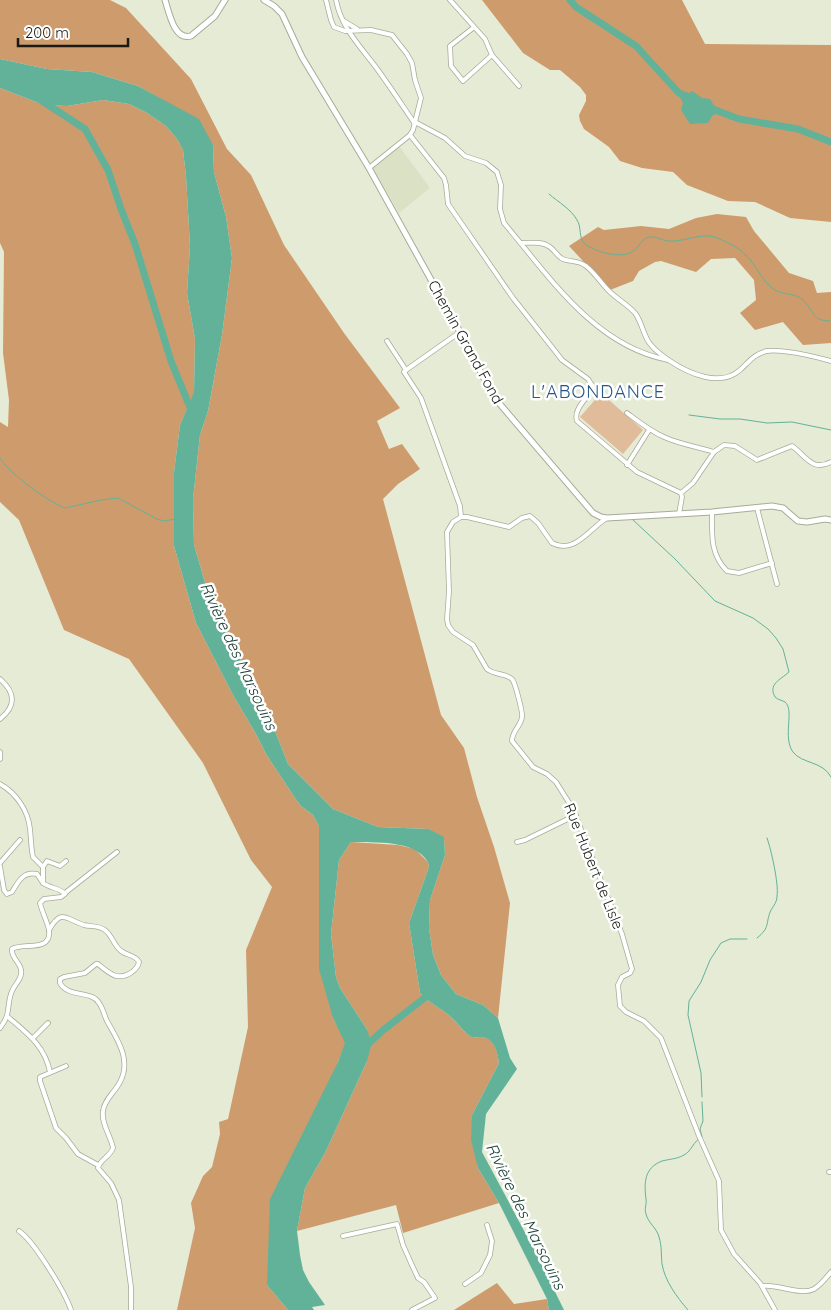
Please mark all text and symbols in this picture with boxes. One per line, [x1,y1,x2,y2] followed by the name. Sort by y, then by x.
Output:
[18,15,128,47] scale bar
[25,23,69,42] text: 200 m
[424,277,508,407] street label: Chemin Grand Fond
[531,380,665,403] district label: L'ABONDANCE
[196,579,283,734] water label: Rivière des Marsouins
[560,800,628,932] street label: Rue Hubert de Lisle
[482,1140,571,1294] water label: Rivière des Marsouins

